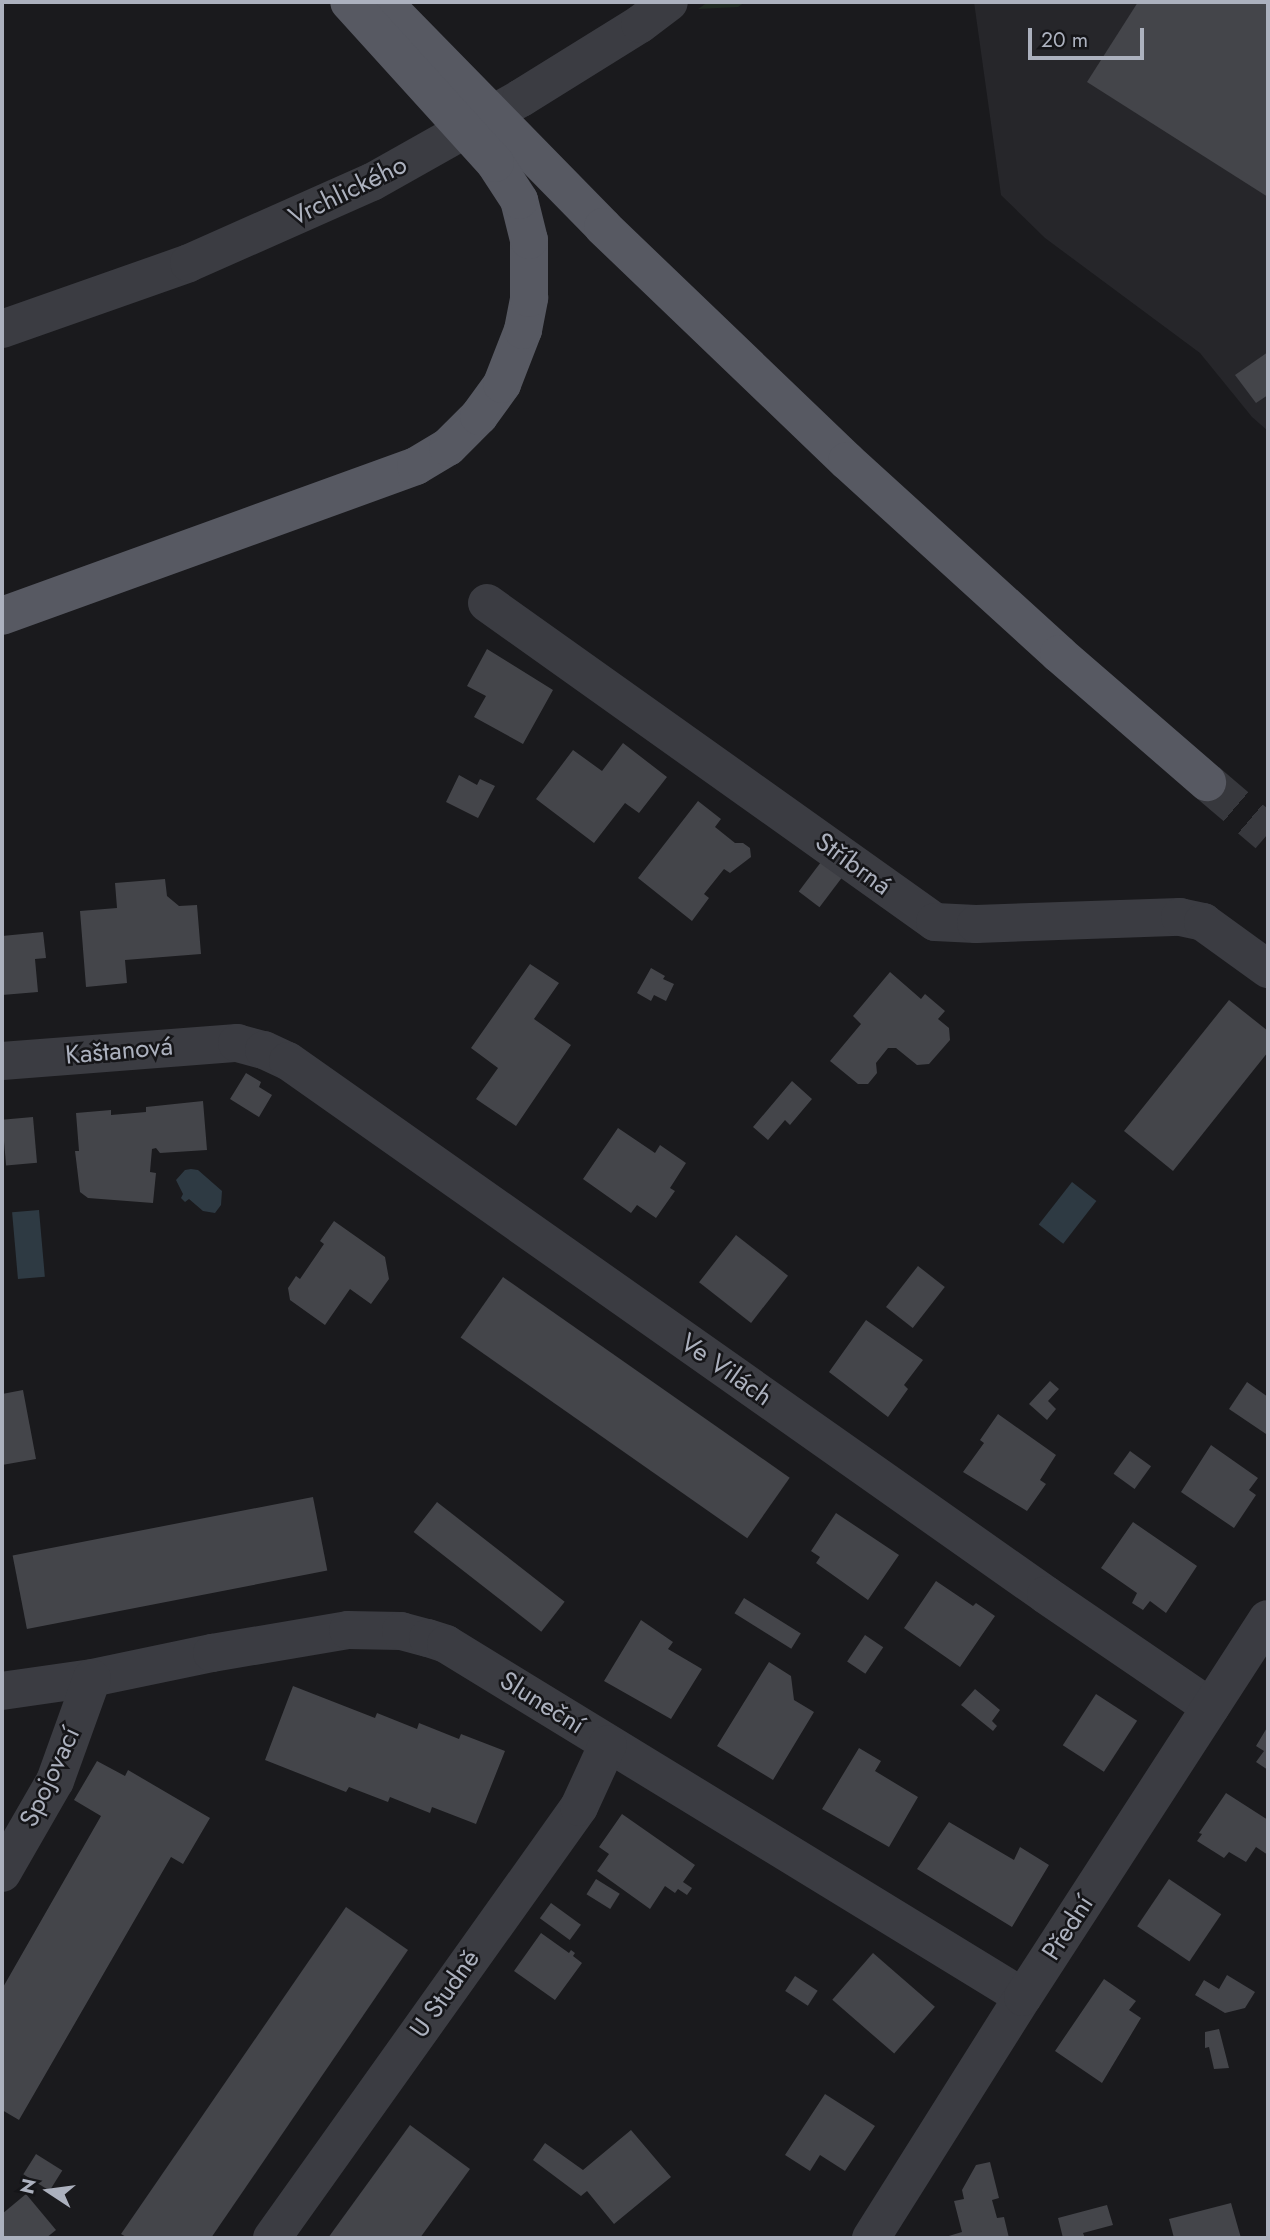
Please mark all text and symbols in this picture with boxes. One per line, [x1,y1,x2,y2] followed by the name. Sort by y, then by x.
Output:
[1032,14,1148,58] scale bar
[1041,25,1088,55] text: 20 m
[284,149,412,233] street label: Vrchlického
[809,826,897,902] street label: Stříbrná
[64,1031,174,1071] street label: Kaštanová
[674,1327,778,1413] street label: Ve Vilách
[494,1665,590,1741] street label: Sluneční
[13,1722,87,1832] street label: Spojovací
[1036,1890,1100,1966] street label: Přední
[404,1944,486,2044] street label: U Studně
[14,2156,84,2226] north arrow
[13,2176,43,2197] text: N

